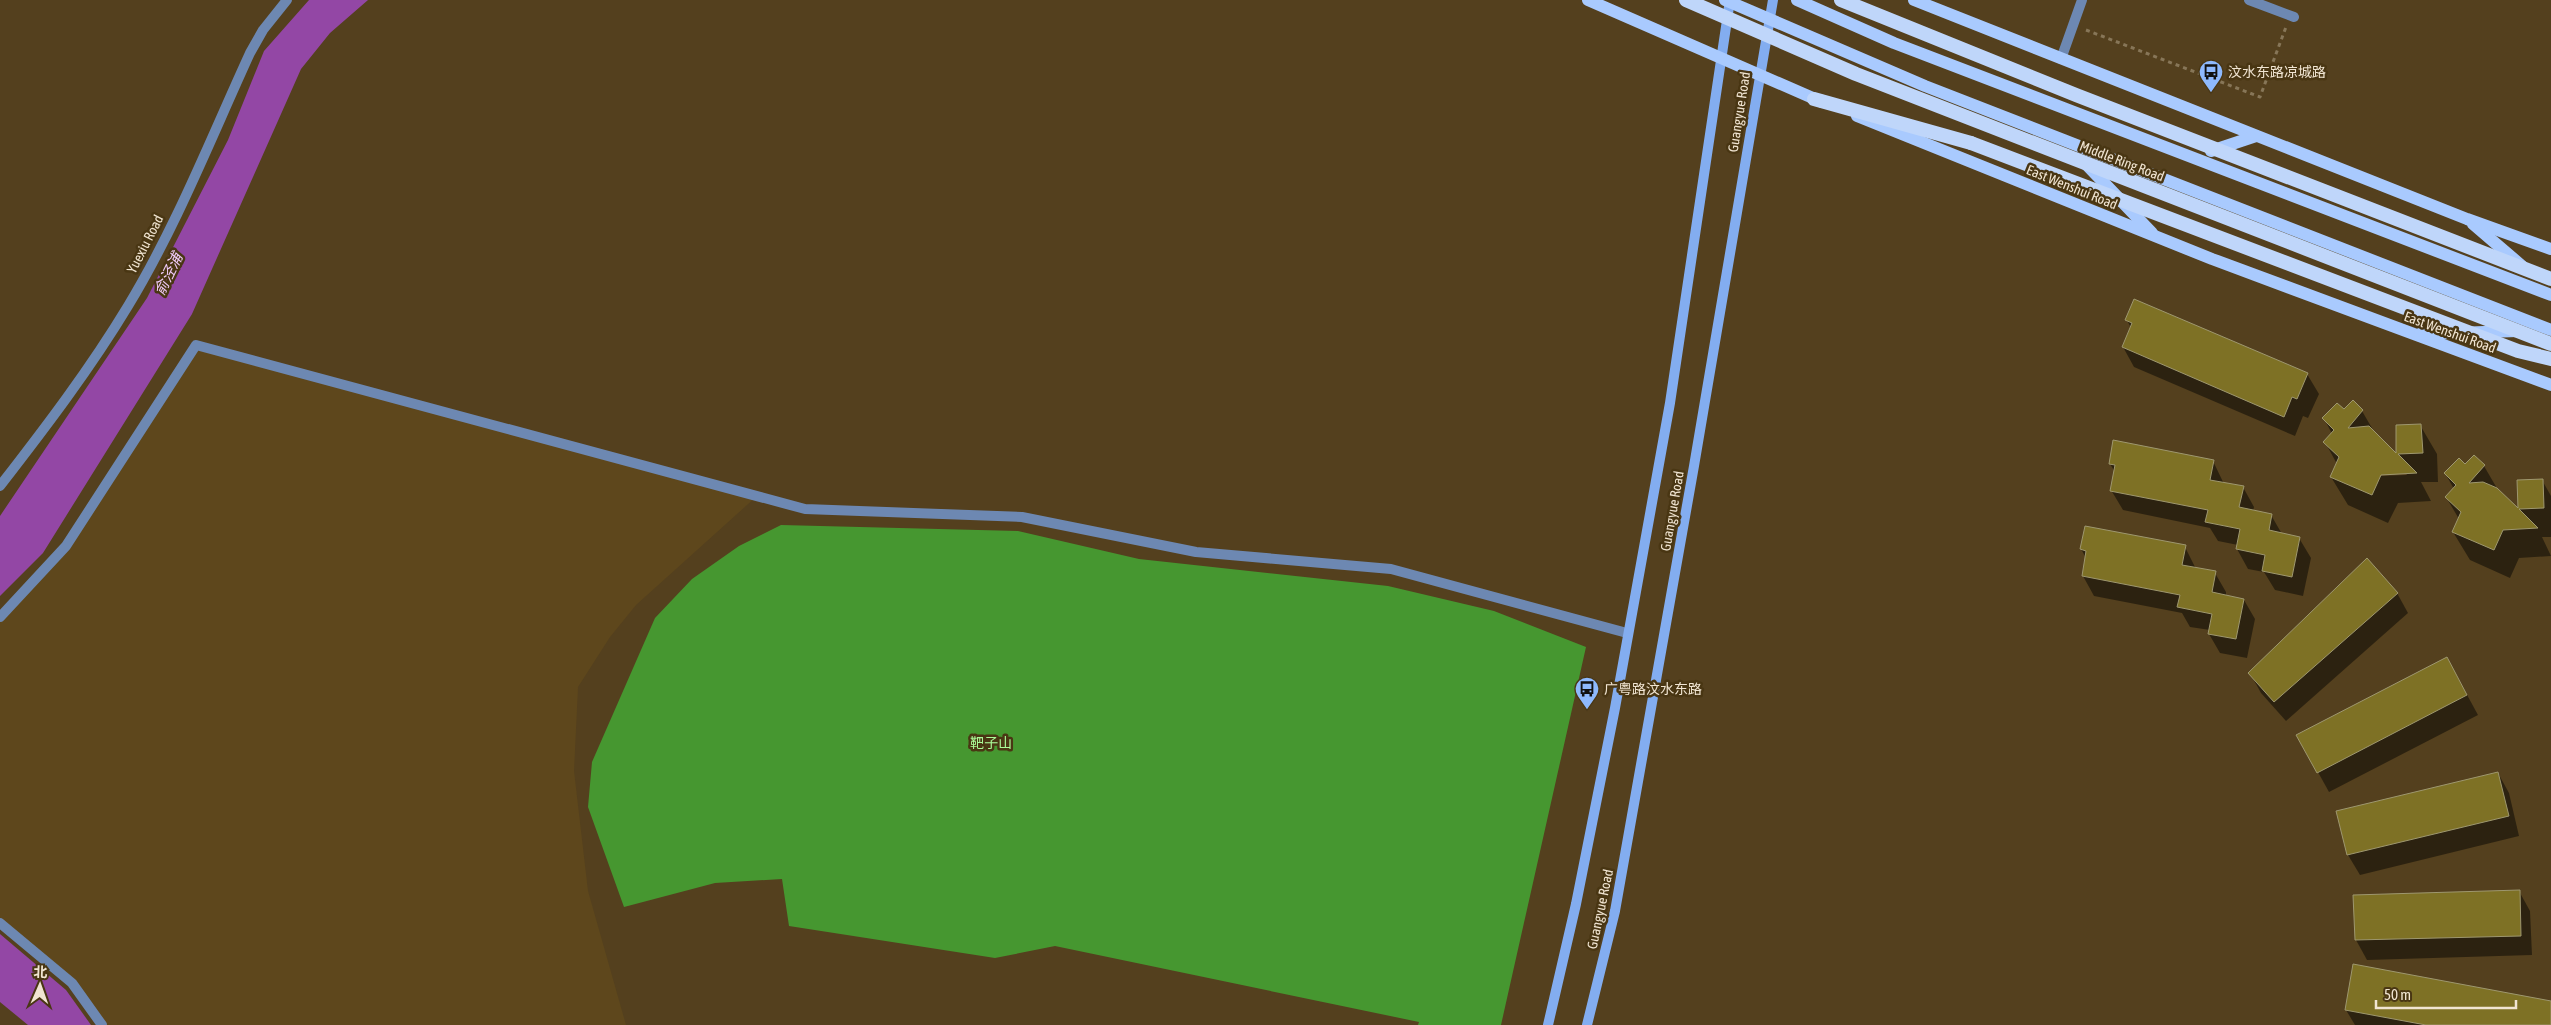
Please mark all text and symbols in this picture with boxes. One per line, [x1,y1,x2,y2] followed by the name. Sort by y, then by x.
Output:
[2198,59,2224,93] bus stop icon: 汶水东路凉城路
[2228,64,2326,80] place label: 汶水东路凉城路
[1725,71,1753,153] street label: Guangyue Road
[2077,138,2167,184] street label: Middle Ring Road
[2024,161,2120,213] street label: East Wenshui Road
[123,212,167,276] street label: Yuexiu Road
[150,248,186,298] water label: 俞泾浦
[2402,308,2498,356] street label: East Wenshui Road
[1657,470,1687,552] street label: Guangyue Road
[1574,676,1600,710] bus stop icon: 广粤路汶水东路
[1604,681,1702,697] place label: 广粤路汶水东路
[970,735,1012,751] park label: 靶子山
[1584,868,1616,950] street label: Guangyue Road
[15,960,65,1010] north arrow
[33,964,48,980] text: 北
[2376,978,2516,1010] scale bar
[2384,986,2411,1003] text: 50 m

